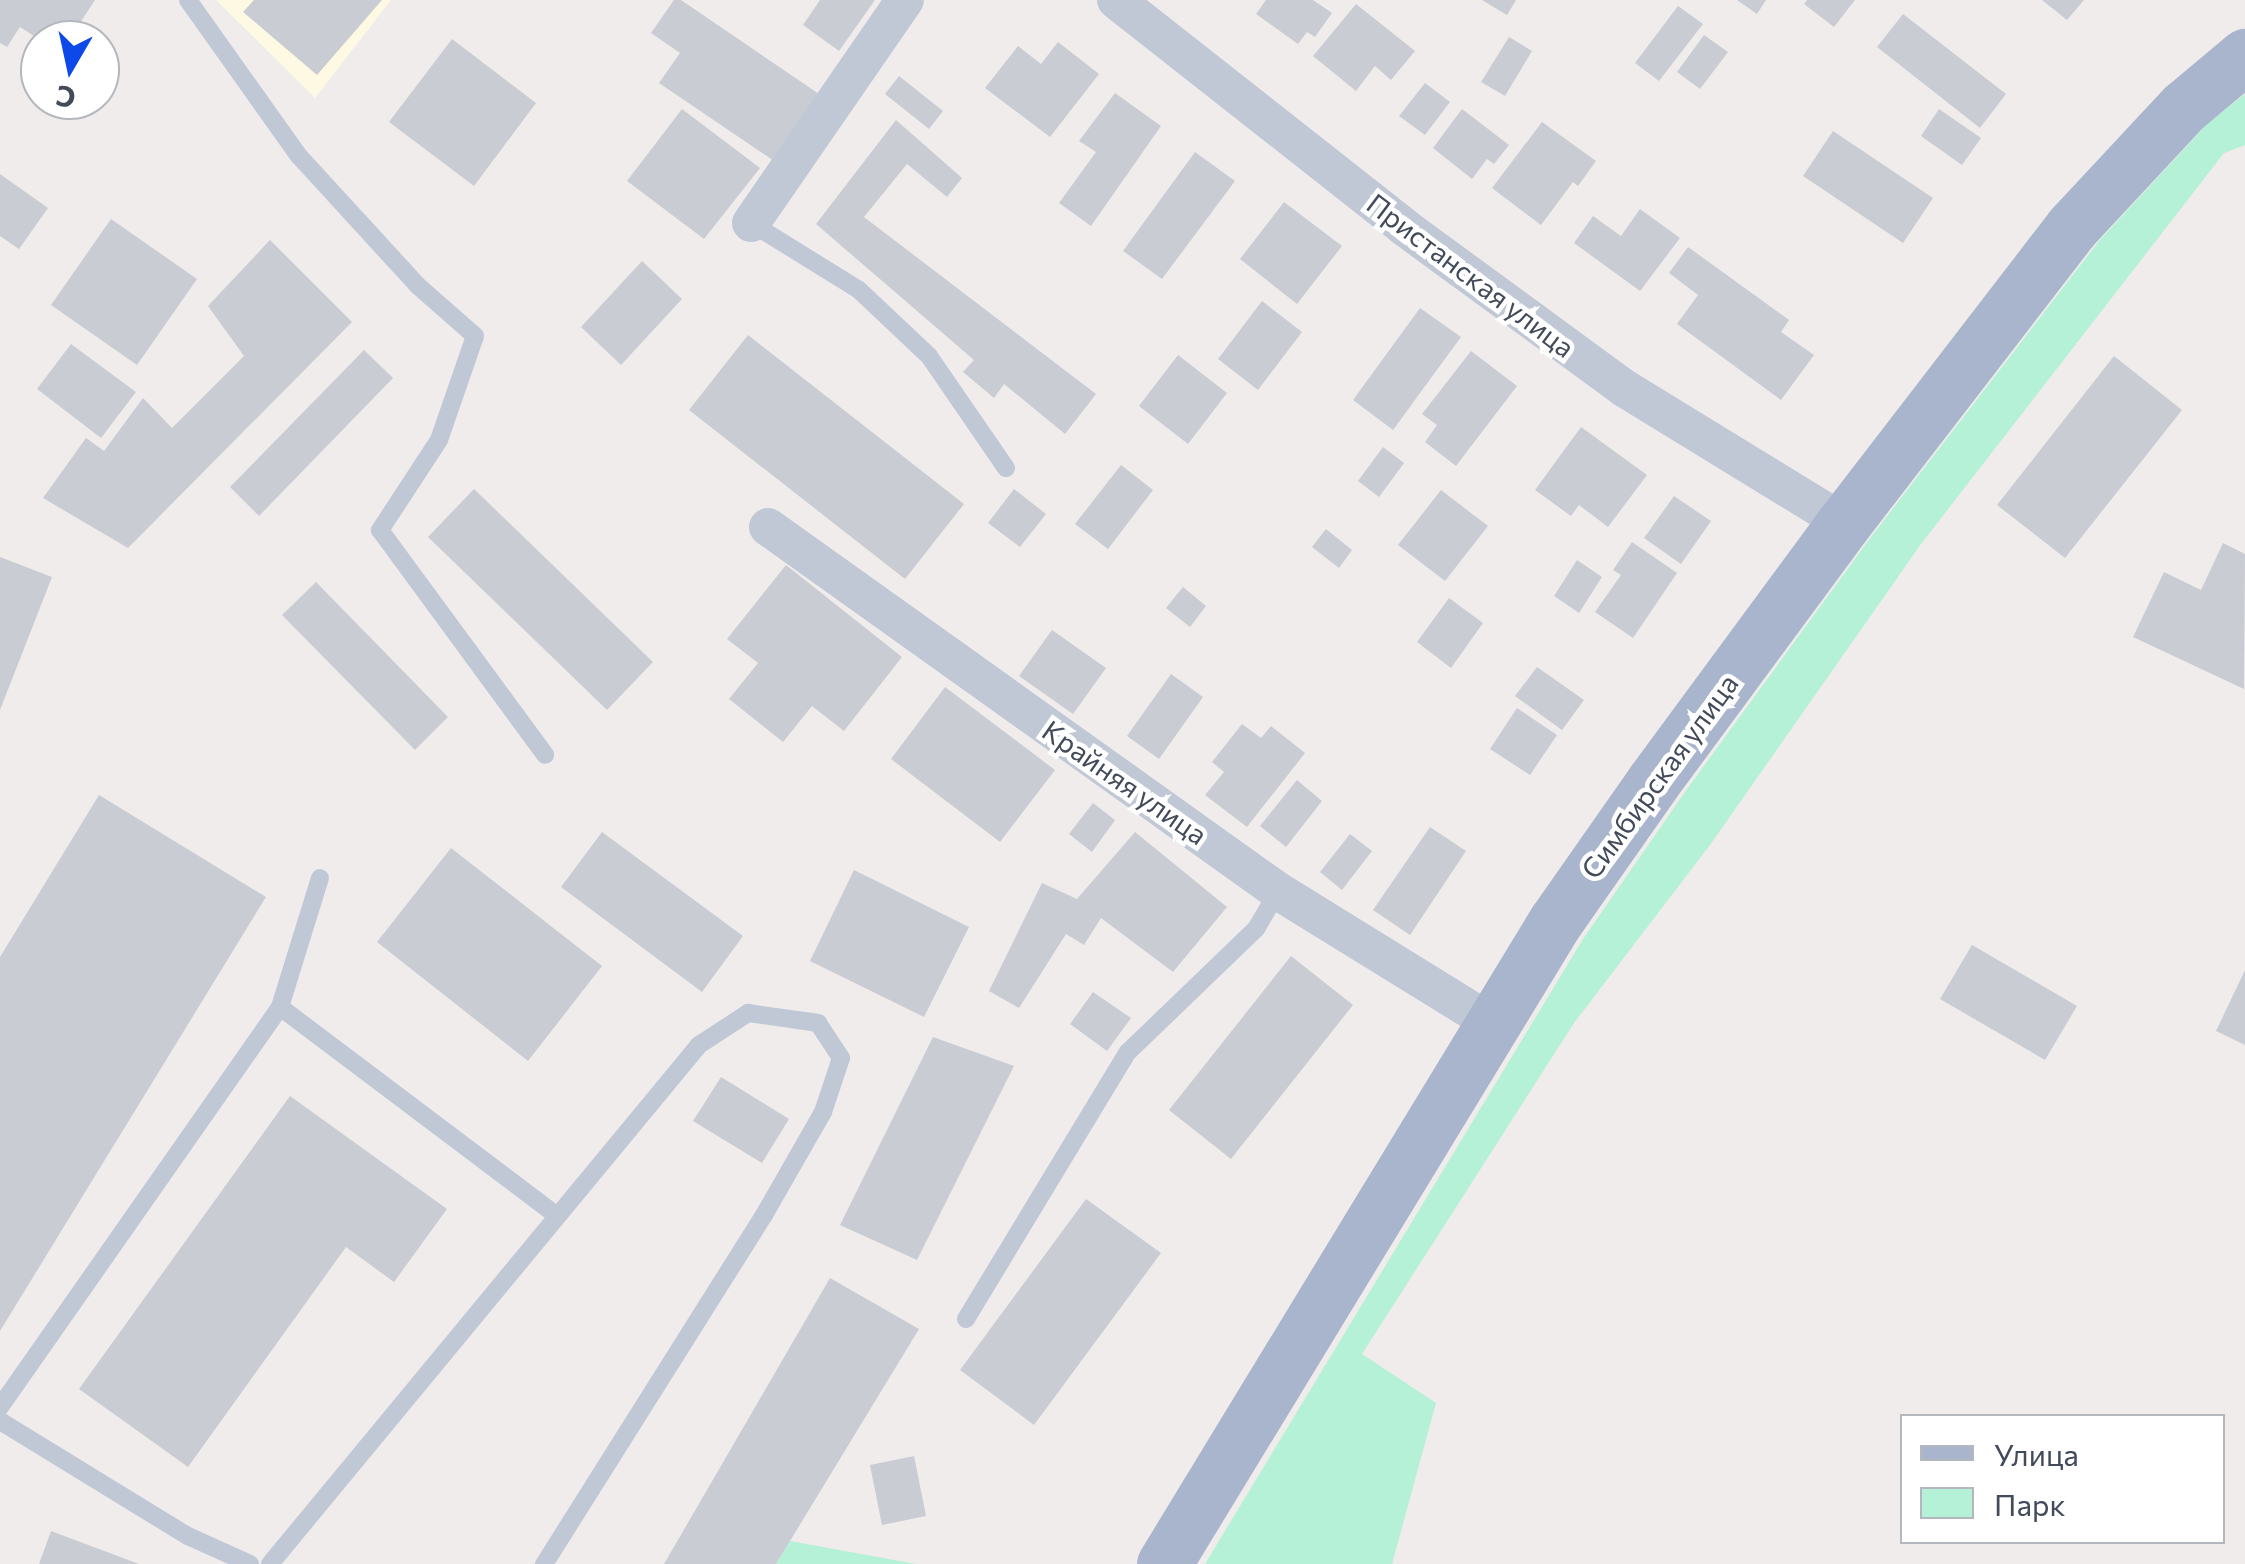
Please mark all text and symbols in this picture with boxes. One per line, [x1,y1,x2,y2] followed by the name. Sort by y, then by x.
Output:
[20,20,120,120] north arrow
[54,79,78,116] text: С
[1361,186,1581,364] street label: Пристанская улица
[1574,667,1744,885] street label: Симбирская улица
[1036,713,1214,851] street label: Крайняя улица
[1900,1414,2225,1544] legend
[1994,1435,2079,1472] text: Улица
[1994,1485,2066,1522] text: Парк

